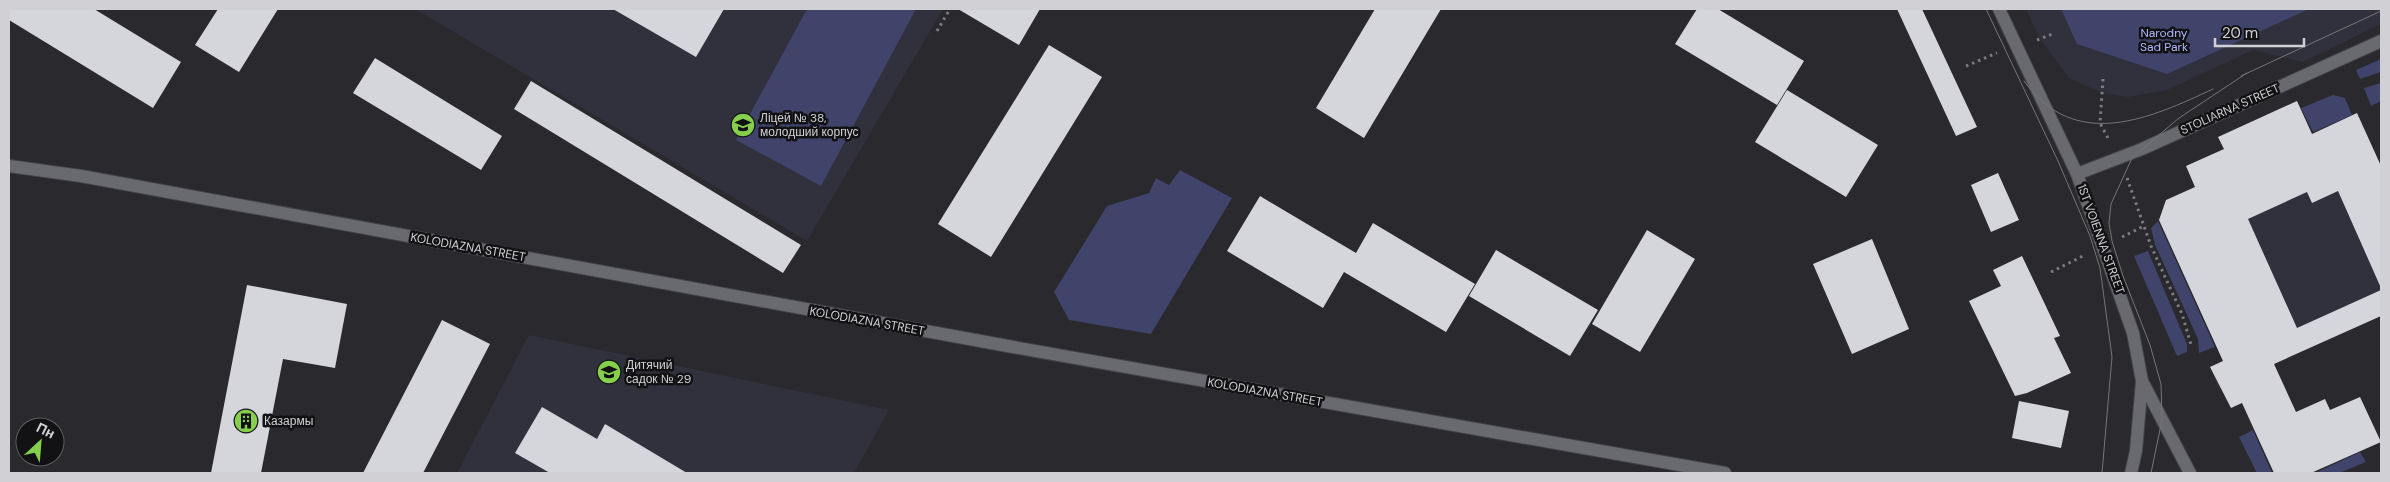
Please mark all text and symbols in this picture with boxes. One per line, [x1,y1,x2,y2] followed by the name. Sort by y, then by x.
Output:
[2215,15,2304,47] scale bar
[2222,23,2258,43] text: 20 m
[2140,25,2188,55] park label: Narodny Sad Park
[2178,80,2282,138] street label: STOLIARNA STREET
[760,110,859,140] place label: Ліцей № 38, молодший корпус
[730,112,756,138] school or university icon: Ліцей № 38, молодший корпус
[2074,182,2128,296] street label: 1ST VOIENNA STREET
[409,229,527,265] street label: KOLODIAZNA STREET
[808,303,926,339] street label: KOLODIAZNA STREET
[626,357,691,387] place label: Дитячий садок № 29
[596,359,622,385] school or university icon: Дитячий садок № 29
[1206,374,1324,410] street label: KOLODIAZNA STREET
[233,408,259,434] building icon: Казармы
[264,413,313,429] place label: Казармы
[15,417,65,467] north arrow
[33,418,58,442] text: Пн

